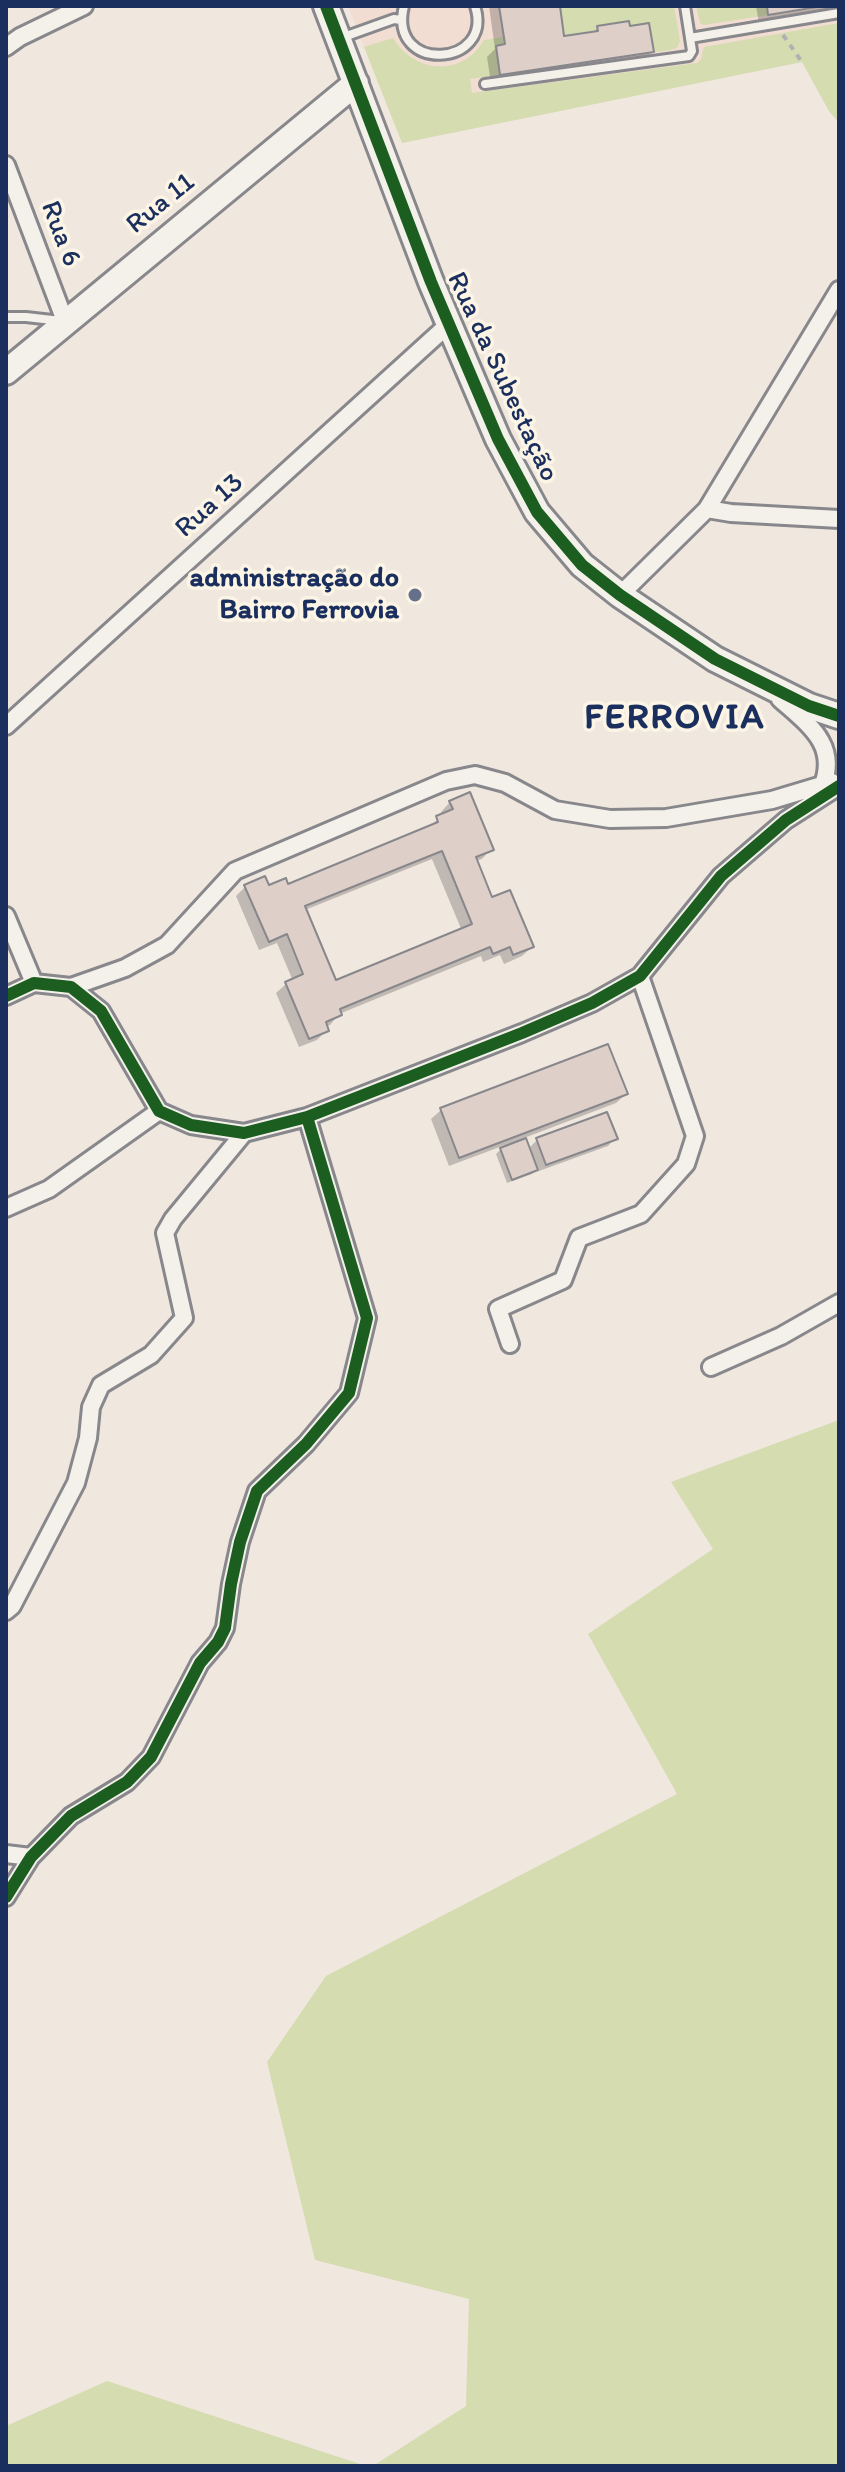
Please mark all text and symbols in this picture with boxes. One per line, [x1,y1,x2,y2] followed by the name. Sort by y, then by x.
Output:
[120,166,202,242] street label: Rua 11
[32,197,88,271] street label: Rua 6
[439,267,565,487] street label: Rua da Subestação
[169,467,251,545] street label: Rua 13
[190,562,399,628] place label: administração do Bairro Ferrovia
[406,586,424,604] marker: administração do Bairro Ferrovia
[584,697,766,741] district label: FERROVIA

